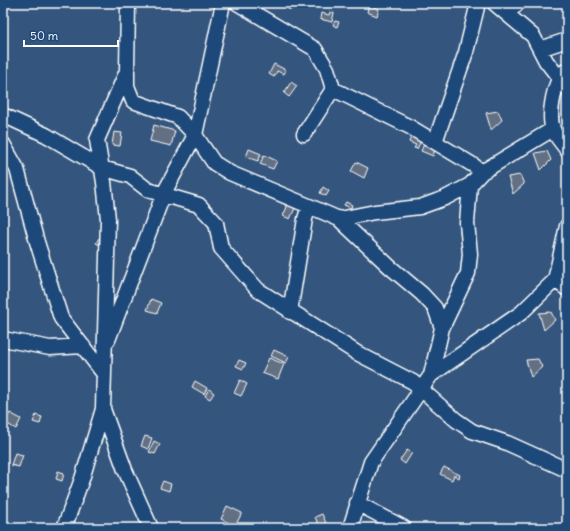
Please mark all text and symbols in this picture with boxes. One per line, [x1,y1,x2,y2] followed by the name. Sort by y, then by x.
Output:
[24,22,118,48] scale bar
[30,28,59,43] text: 50 m

